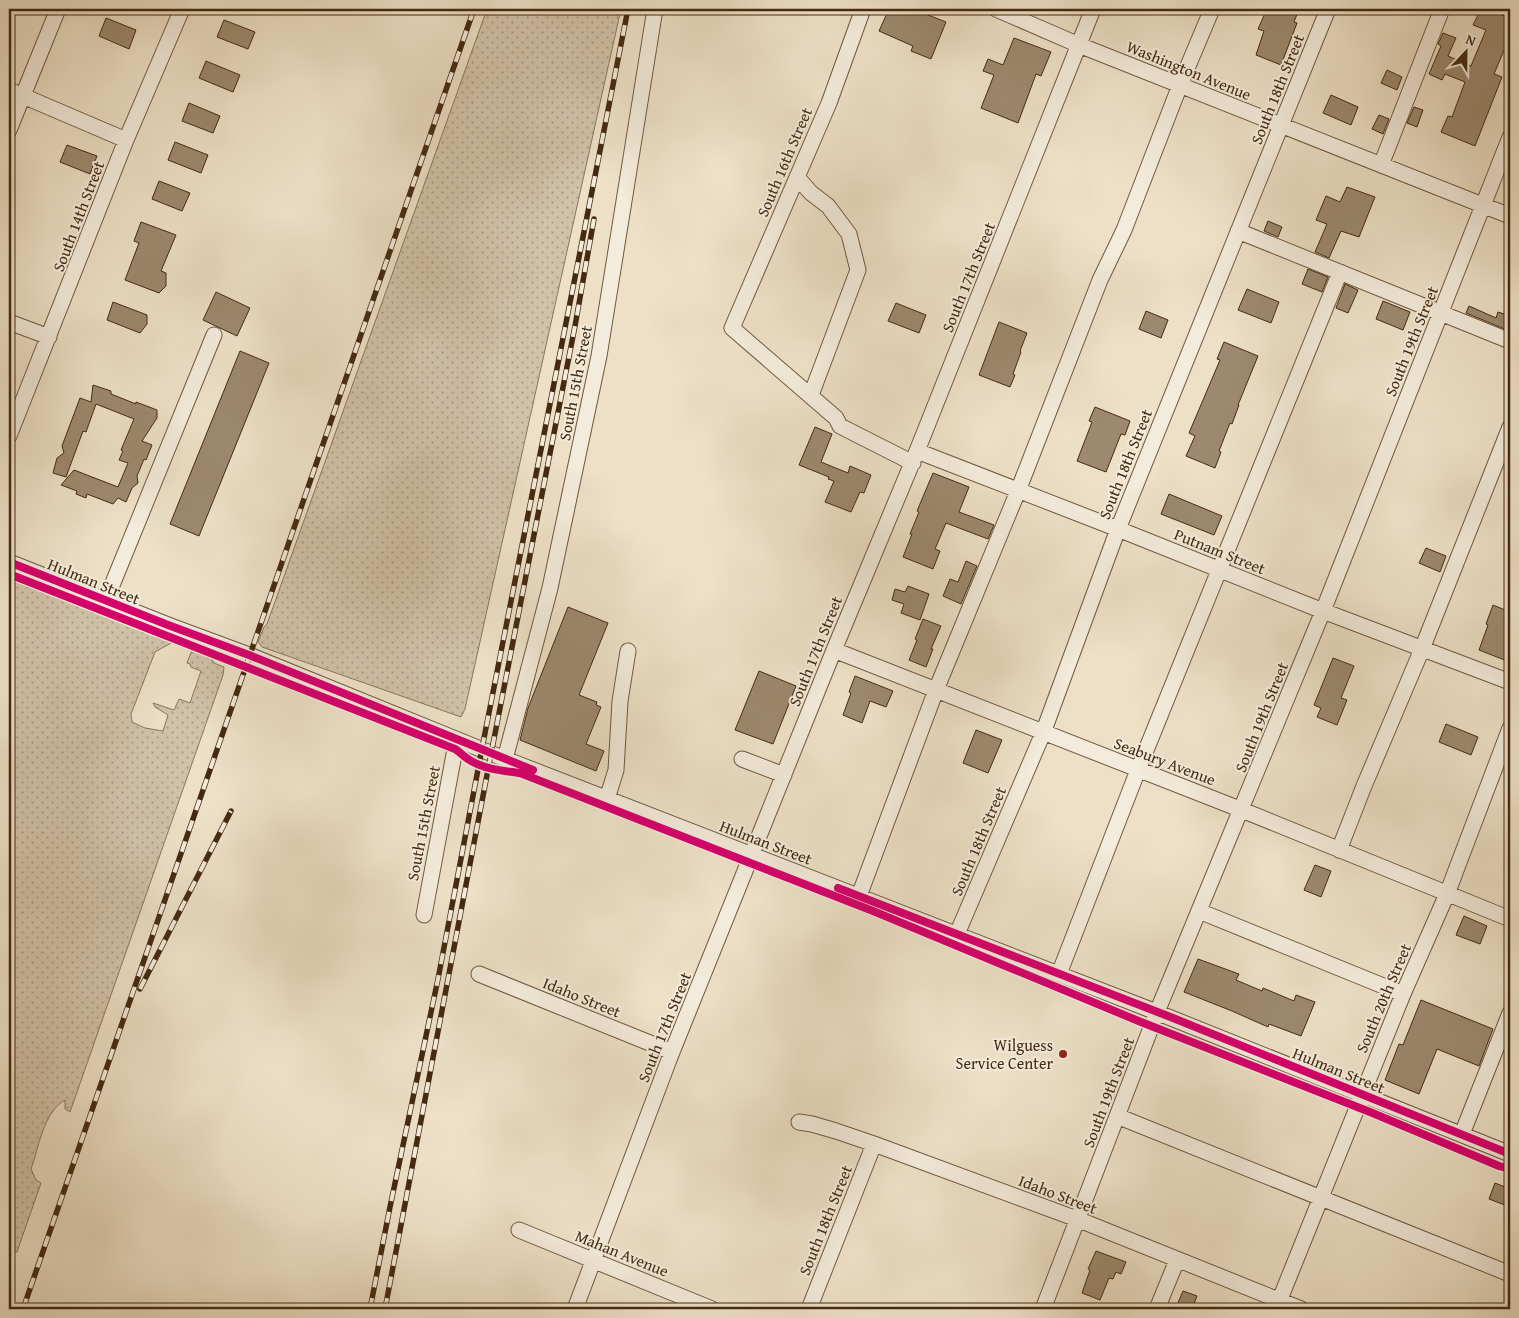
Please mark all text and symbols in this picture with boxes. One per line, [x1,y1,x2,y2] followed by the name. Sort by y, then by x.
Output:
[1442,28,1492,78] north arrow
[1463,29,1480,51] text: N
[1244,30,1310,148] street label: South 18th Street
[1123,34,1255,106] street label: Washington Avenue
[750,103,818,220] street label: South 16th Street
[46,157,110,275] street label: South 14th Street
[935,218,1001,336] street label: South 17th Street
[1378,282,1444,400] street label: South 19th Street
[552,323,598,443] street label: South 15th Street
[1092,405,1158,523] street label: South 18th Street
[1171,522,1270,580] street label: Putnam Street
[44,552,144,610] street label: Hulman Street
[782,592,848,710] street label: South 17th Street
[1228,658,1294,776] street label: South 19th Street
[1111,731,1219,791] street label: Seabury Avenue
[400,763,446,883] street label: South 15th Street
[944,782,1012,899] street label: South 18th Street
[716,813,816,871] street label: Hulman Street
[1349,939,1417,1056] street label: South 20th Street
[631,968,697,1086] street label: South 17th Street
[539,970,625,1024] street label: Idaho Street
[956,1033,1053,1075] place label: Wilguess Service Center
[1076,1033,1140,1151] street label: South 19th Street
[1289,1041,1389,1099] street label: Hulman Street
[1057,1048,1069,1060] marker: Wilguess Service Center
[792,1161,858,1279] street label: South 18th Street
[1015,1168,1101,1220] street label: Idaho Street
[572,1223,672,1283] street label: Mahan Avenue

